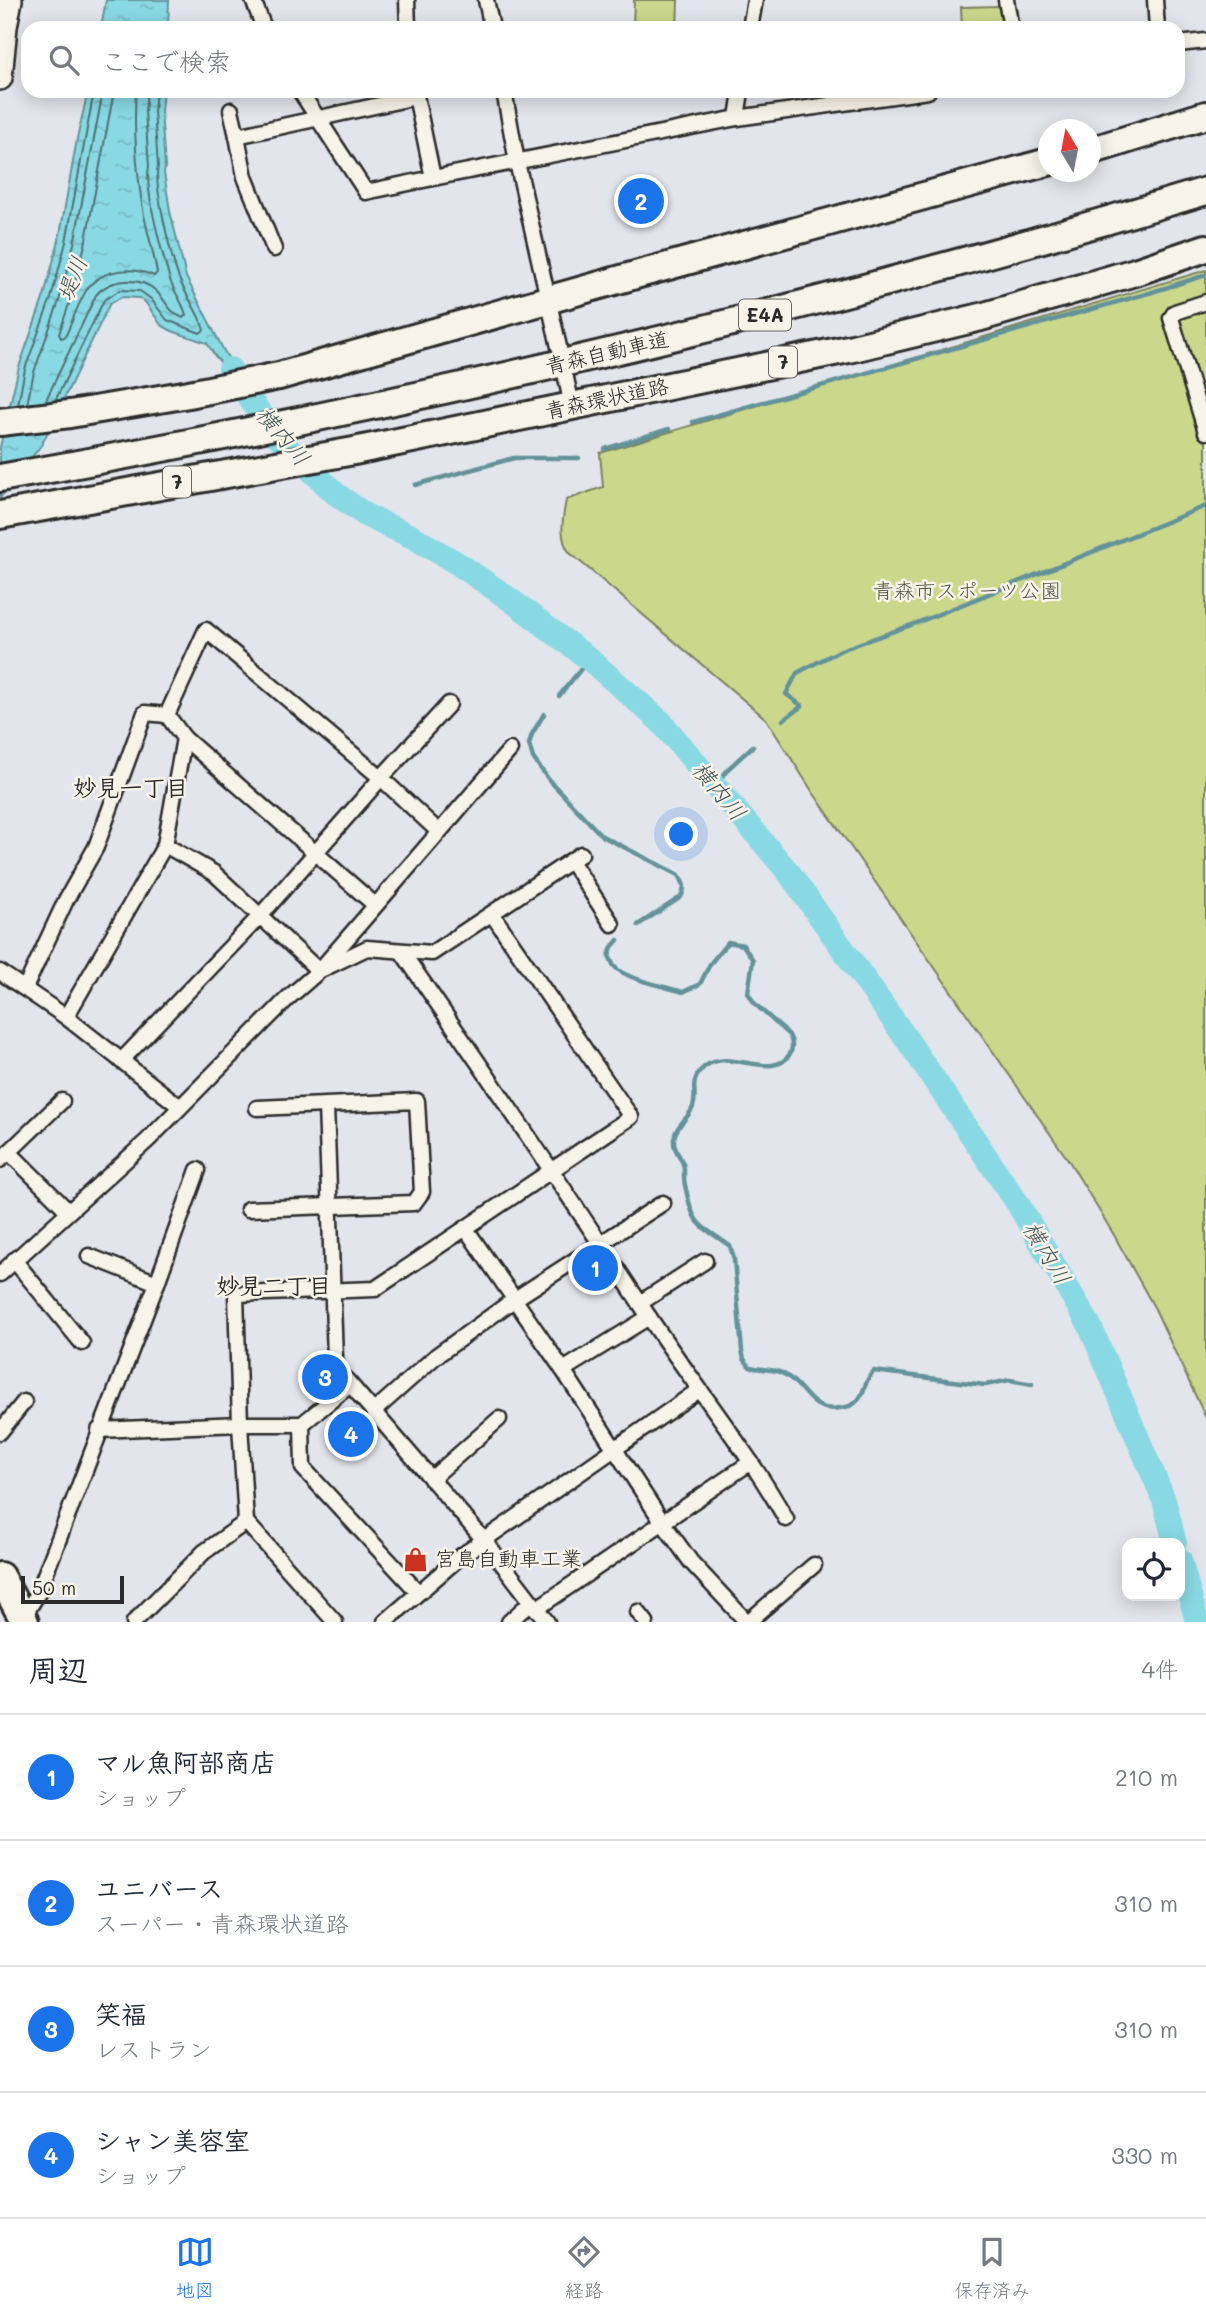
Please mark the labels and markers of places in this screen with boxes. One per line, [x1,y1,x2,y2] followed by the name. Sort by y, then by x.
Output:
[618,175,664,227] pin: 2
[572,1242,618,1294] pin: 1
[302,1351,348,1403] pin: 3
[328,1408,374,1460] pin: 4
[435,1544,582,1571] place label: 宮島自動車工業
[401,1545,429,1573] shop icon: 宮島自動車工業

